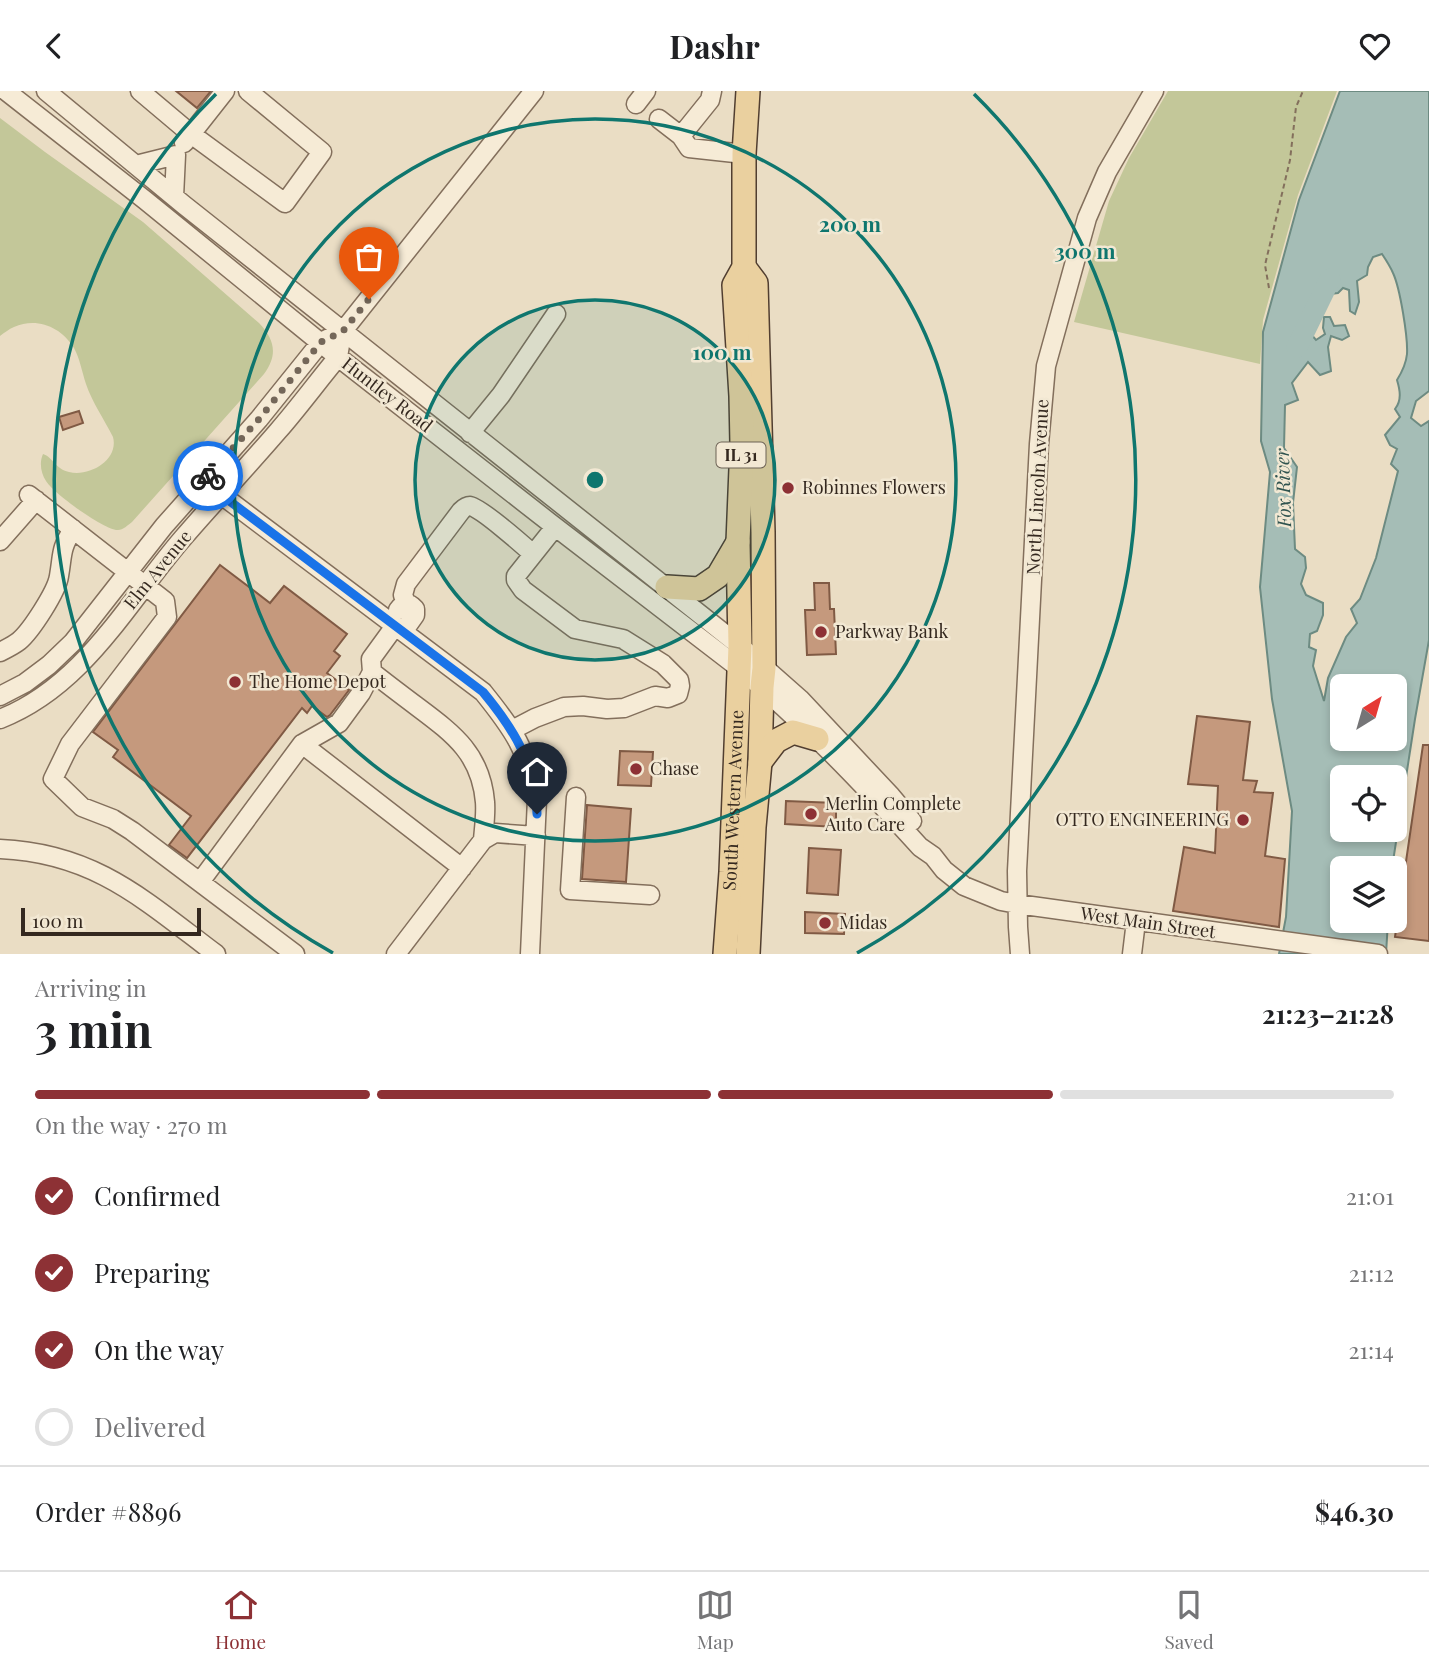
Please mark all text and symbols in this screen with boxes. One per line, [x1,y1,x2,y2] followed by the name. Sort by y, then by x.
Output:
[669,24,760,67] text: Dashr
[35,27,73,65] icon: back
[1356,27,1394,65] icon: heart
[819,209,881,237] text: 200 m
[339,227,399,299] pin
[1054,236,1116,264] text: 300 m
[350,238,388,276] icon: bag
[692,337,752,365] text: 100 m
[337,351,438,438] street label: Huntley Road
[1020,398,1054,575] street label: North Lincoln Avenue
[173,441,243,511] courier
[716,443,766,467] road number: IL 31
[1268,447,1296,529] water label: Fox River
[189,457,227,495] icon: bike
[583,468,607,492] centre of rings
[802,475,946,499] place label: Robinnes Flowers
[780,480,796,496] marker: Robinnes Flowers
[118,525,197,614] street label: Elm Avenue
[835,619,949,643] place label: Parkway Bank
[813,624,829,640] marker: Parkway Bank
[249,669,386,693] place label: The Home Depot
[227,674,243,690] marker: The Home Depot
[1330,674,1407,751] north arrow
[1330,674,1407,933] map controls
[717,709,748,891] street label: South Western Avenue
[507,742,567,814] pin
[518,753,556,791] icon: home
[650,756,699,780] place label: Chase
[628,761,644,777] marker: Chase
[1330,765,1407,842] button: locate
[824,791,961,836] place label: Merlin Complete Auto Care
[803,806,819,822] marker: Merlin Complete Auto Care
[1056,807,1229,831] place label: OTTO ENGINEERING
[1235,812,1251,828] marker: OTTO ENGINEERING
[1330,856,1407,933] button: layers
[1078,901,1218,943] street label: West Main Street
[21,905,201,937] scale bar
[32,907,83,933] text: 100 m
[839,910,887,934] place label: Midas
[817,915,833,931] marker: Midas
[35,972,147,1003] text: Arriving in
[1262,996,1394,1031] text: 21:23–21:28
[35,998,152,1060] text: 3 min
[35,1109,227,1140] text: On the way · 270 m
[35,1177,73,1215] icon: check
[94,1178,221,1213] text: Confirmed
[1346,1180,1394,1211] text: 21:01
[35,1254,73,1292] icon: check
[94,1255,210,1290] text: Preparing
[1349,1257,1394,1288] text: 21:12
[35,1331,73,1369] icon: check
[94,1332,224,1367] text: On the way
[1348,1334,1394,1365] text: 21:14
[94,1409,206,1444] text: Delivered
[35,1494,181,1529] text: Order #8896
[1315,1494,1394,1529] text: $46.30
[215,1586,266,1654] tab: Home
[696,1586,734,1654] tab: Map
[1164,1586,1214,1654] tab: Saved

